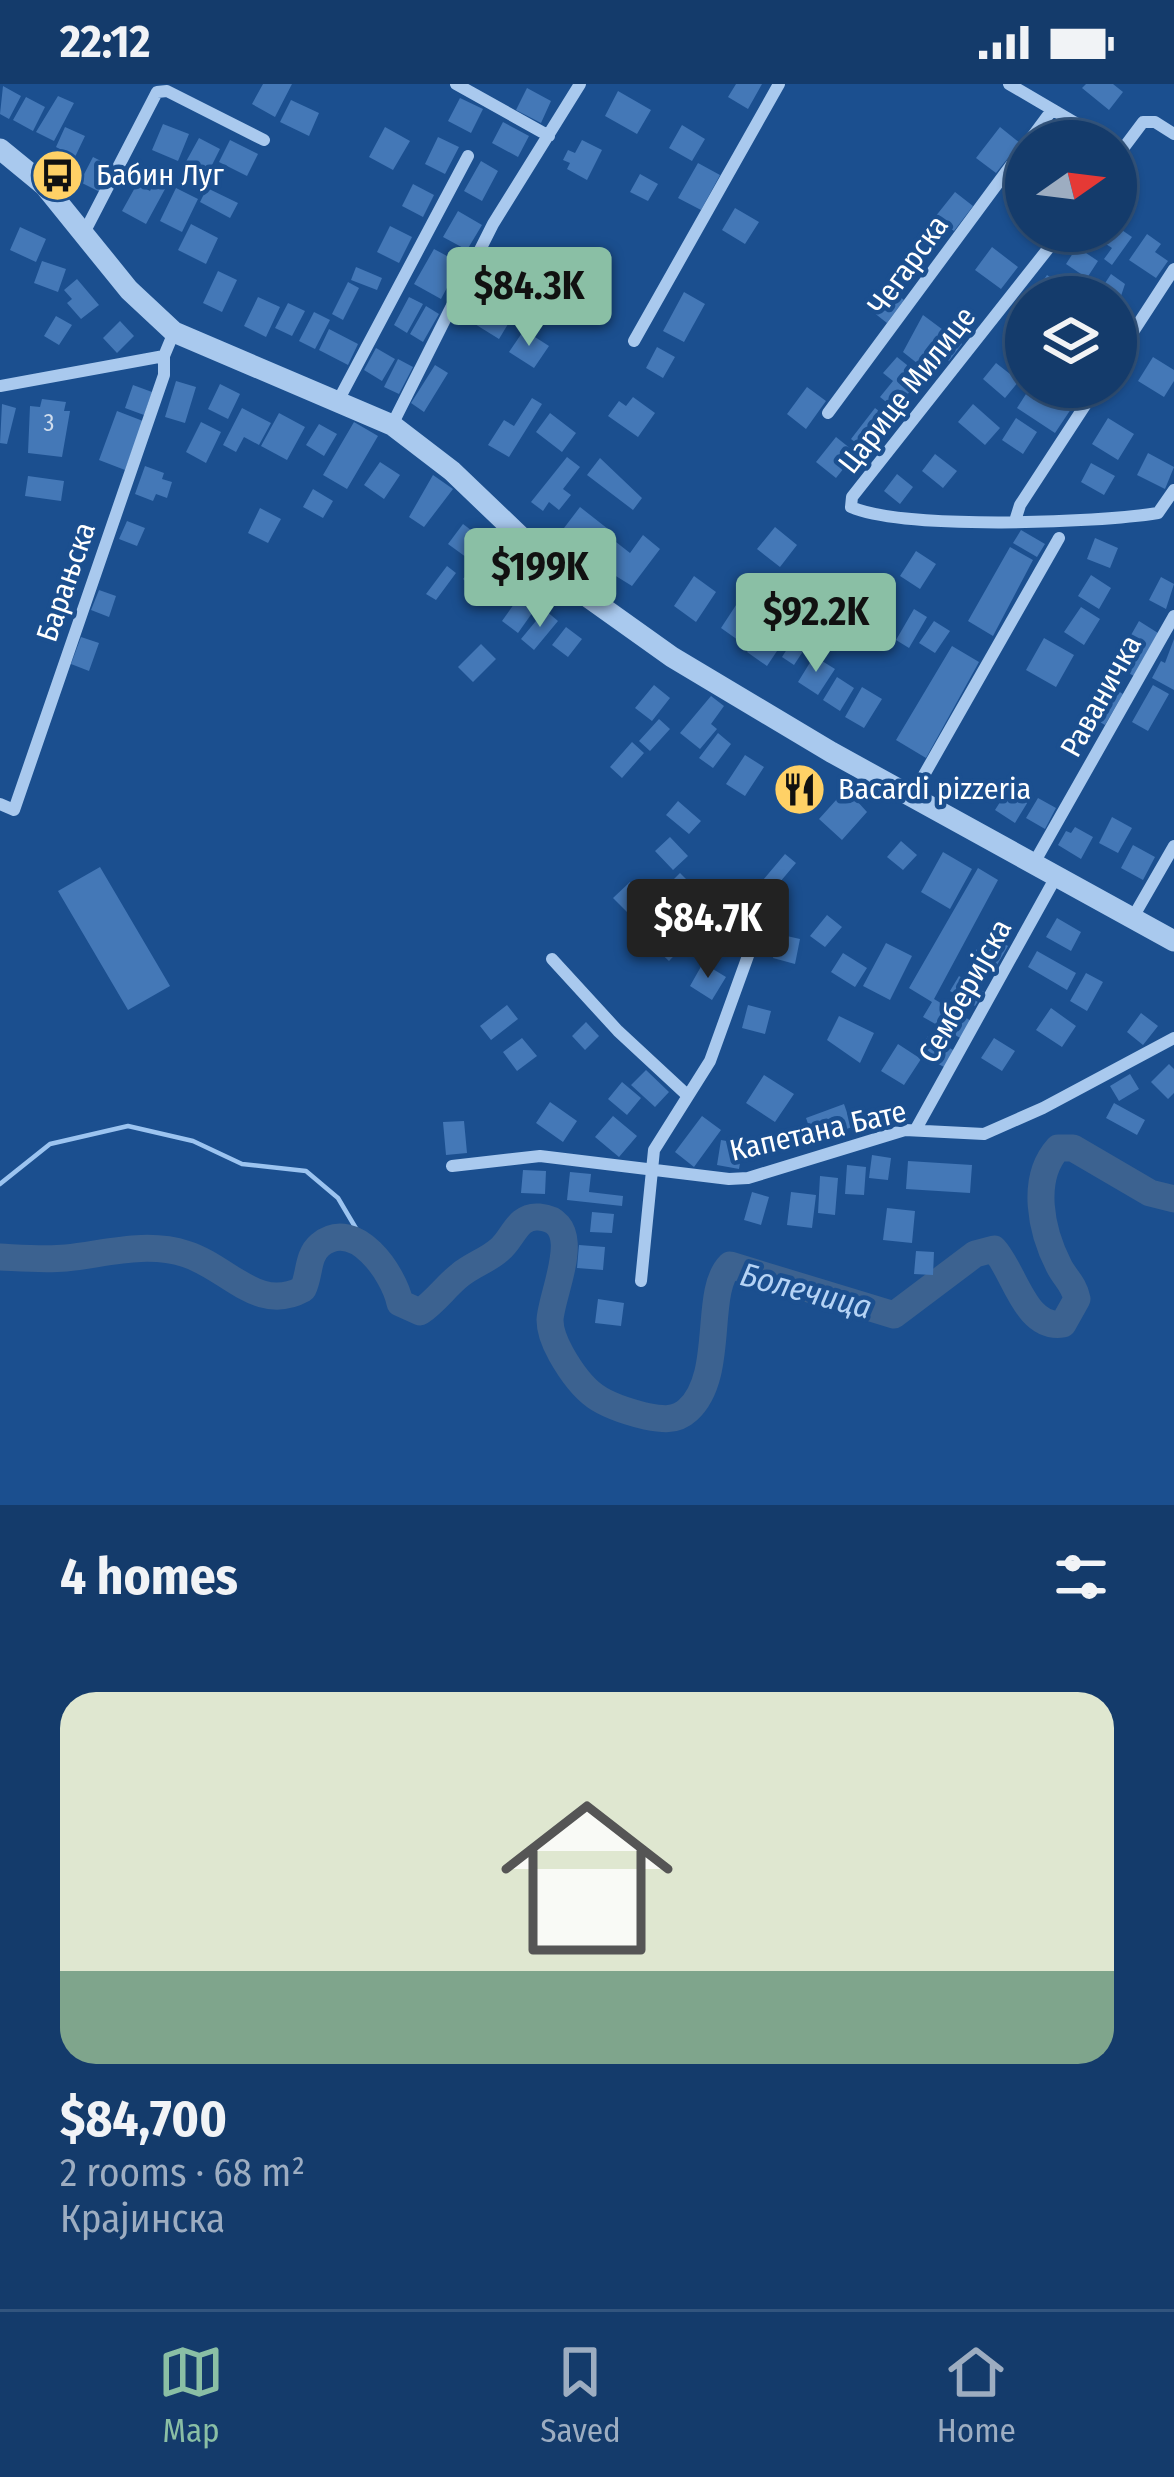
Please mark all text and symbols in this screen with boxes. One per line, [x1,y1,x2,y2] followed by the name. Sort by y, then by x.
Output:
[60,15,150,69] text: 22:12
[1005,120,1137,252] north arrow
[1005,120,1137,408] map controls
[29,147,85,203] bus stop icon: Бабин Луг
[96,157,224,193] place label: Бабин Луг
[860,208,956,322] street label: Чегарска
[431,247,627,349] pin: $84.3K
[474,263,584,309] text: $84.3K
[1005,276,1137,408] button: layers
[831,299,983,481] street label: Царице Милице
[44,409,54,437] house number: 3
[29,518,103,646] street label: Барањска
[456,528,624,630] pin: $199K
[491,544,589,590] text: $199K
[718,573,914,675] pin: $92.2K
[763,589,869,635] text: $92.2K
[1053,629,1149,763] street label: Раваничка
[771,761,827,817] restaurant icon: Bacardi pizzeria
[838,771,1031,807] place label: Bacardi pizzeria
[610,879,806,981] pin: $84.7K
[654,895,762,941] text: $84.7K
[911,913,1019,1069] street label: Семберијска
[726,1093,910,1169] street label: Капетана Бате
[736,1254,876,1328] water label: Болечица
[1048,1544,1114,1610] icon: filters
[60,1546,238,1608] text: 4 homes
[479,1770,695,1986] icon: home
[60,2088,227,2150] text: $84,700
[60,2150,305,2196] text: 2 rooms · 68 m²
[60,2196,225,2242] text: Крајинска
[158,2339,224,2451] tab: Map
[540,2339,621,2451] tab: Saved
[937,2339,1016,2451] tab: Home

